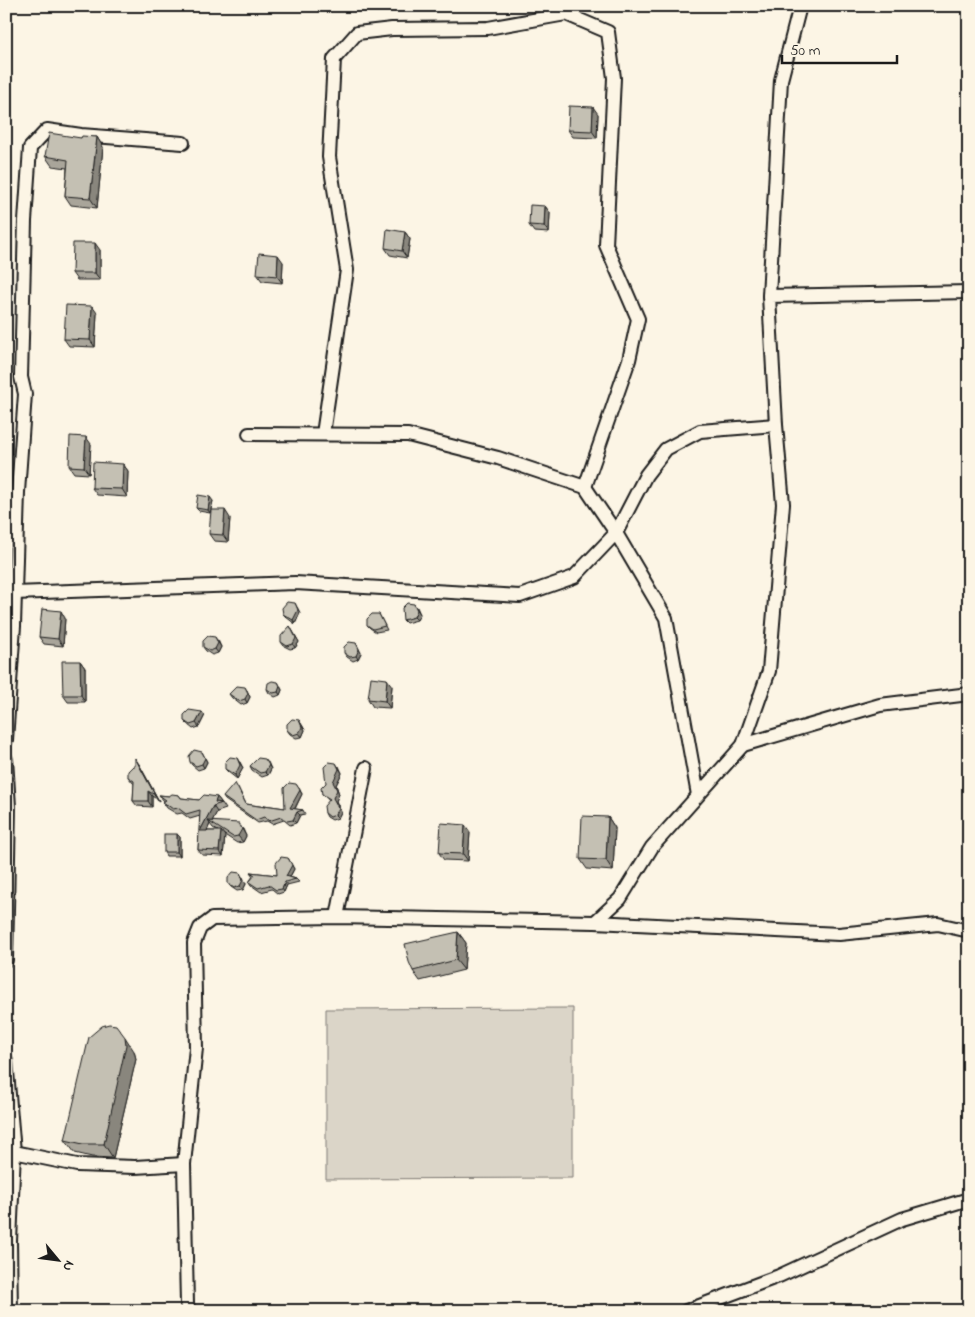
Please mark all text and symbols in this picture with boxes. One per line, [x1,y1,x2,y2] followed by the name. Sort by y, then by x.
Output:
[782,32,898,64] scale bar
[790,40,821,62] text: 50 m
[32,1234,82,1284] north arrow
[57,1256,80,1275] text: N

